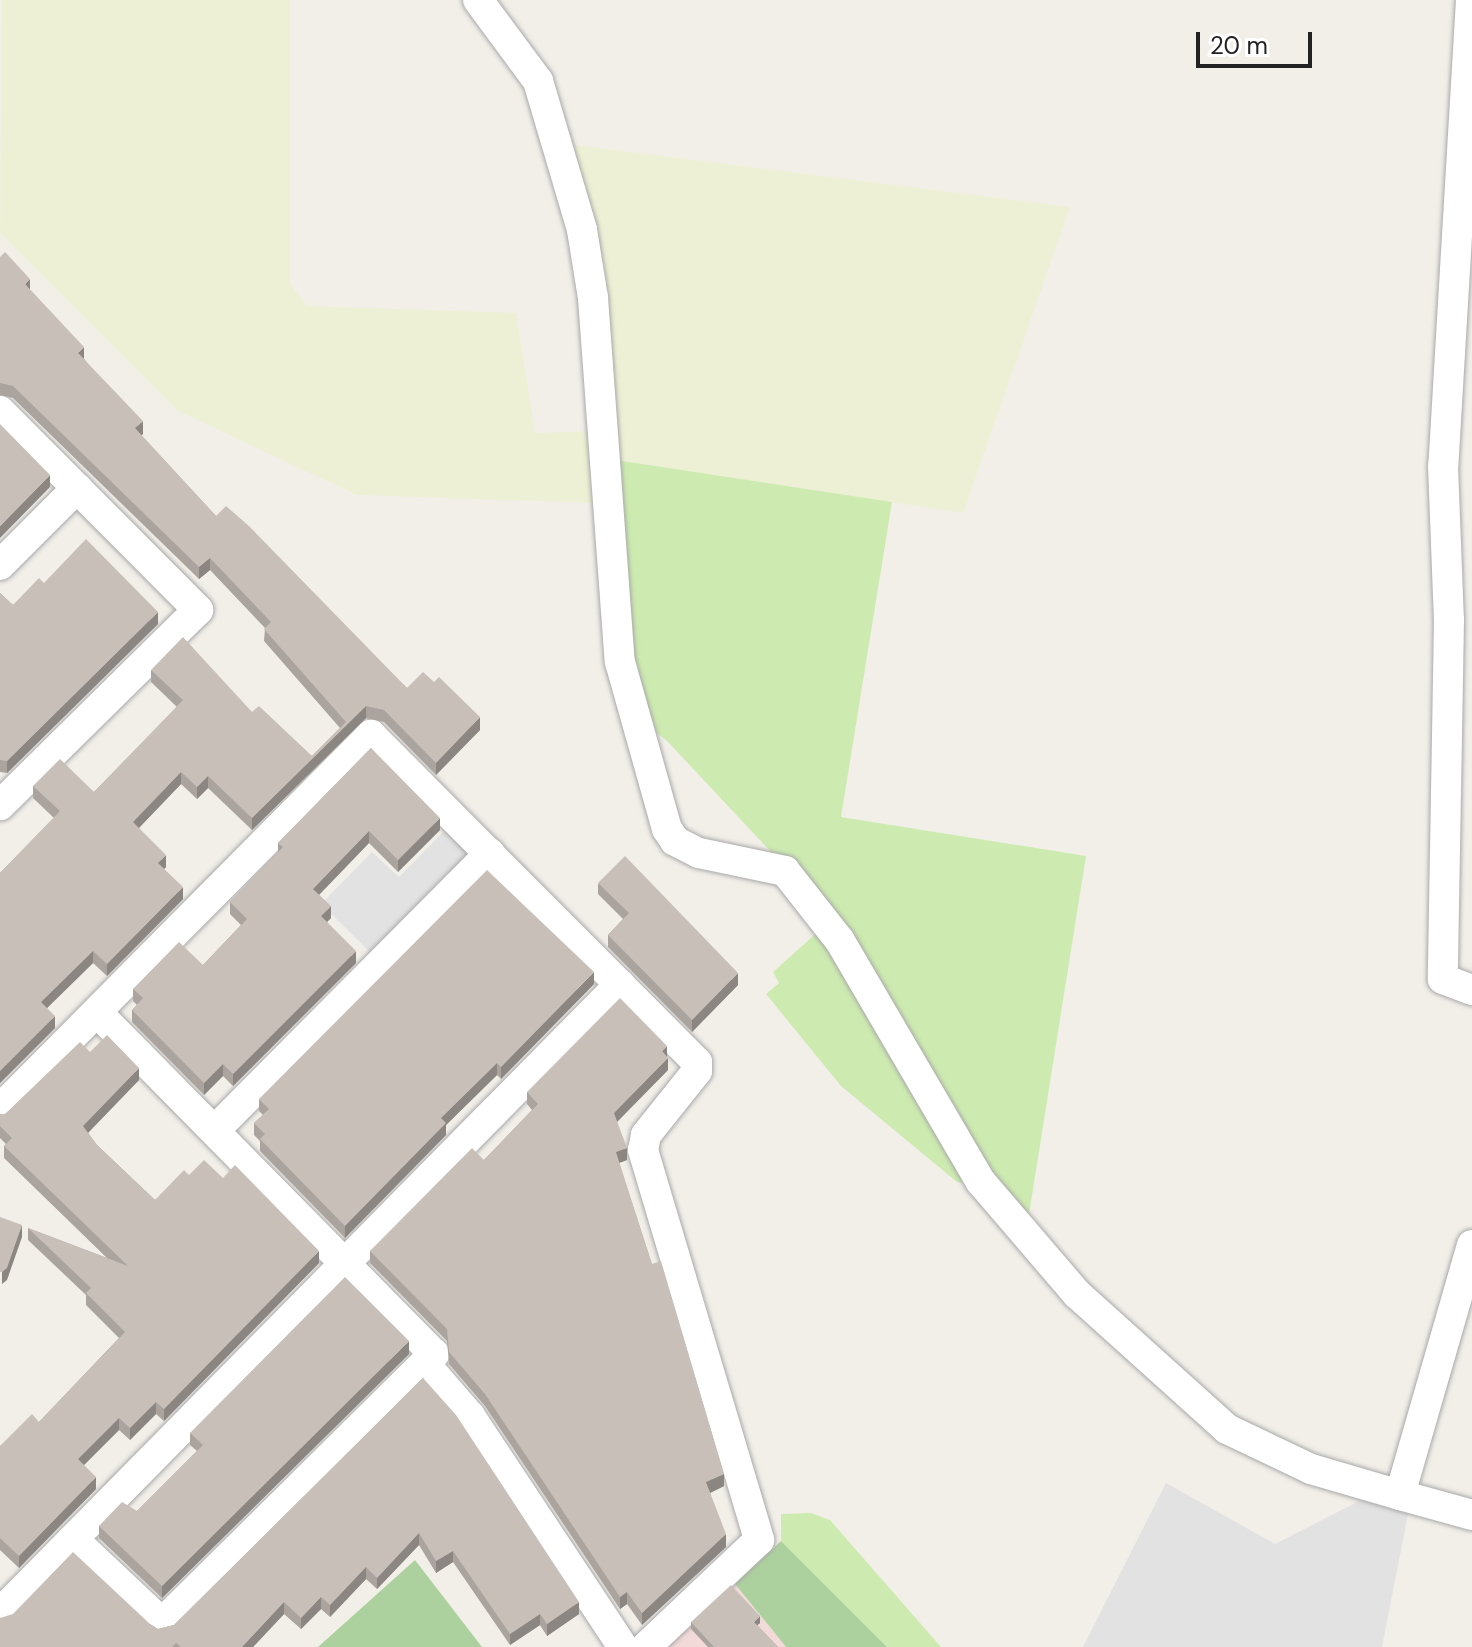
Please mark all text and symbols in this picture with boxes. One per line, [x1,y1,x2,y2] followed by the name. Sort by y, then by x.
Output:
[1200,16,1316,66] scale bar
[1210,30,1268,61] text: 20 m

